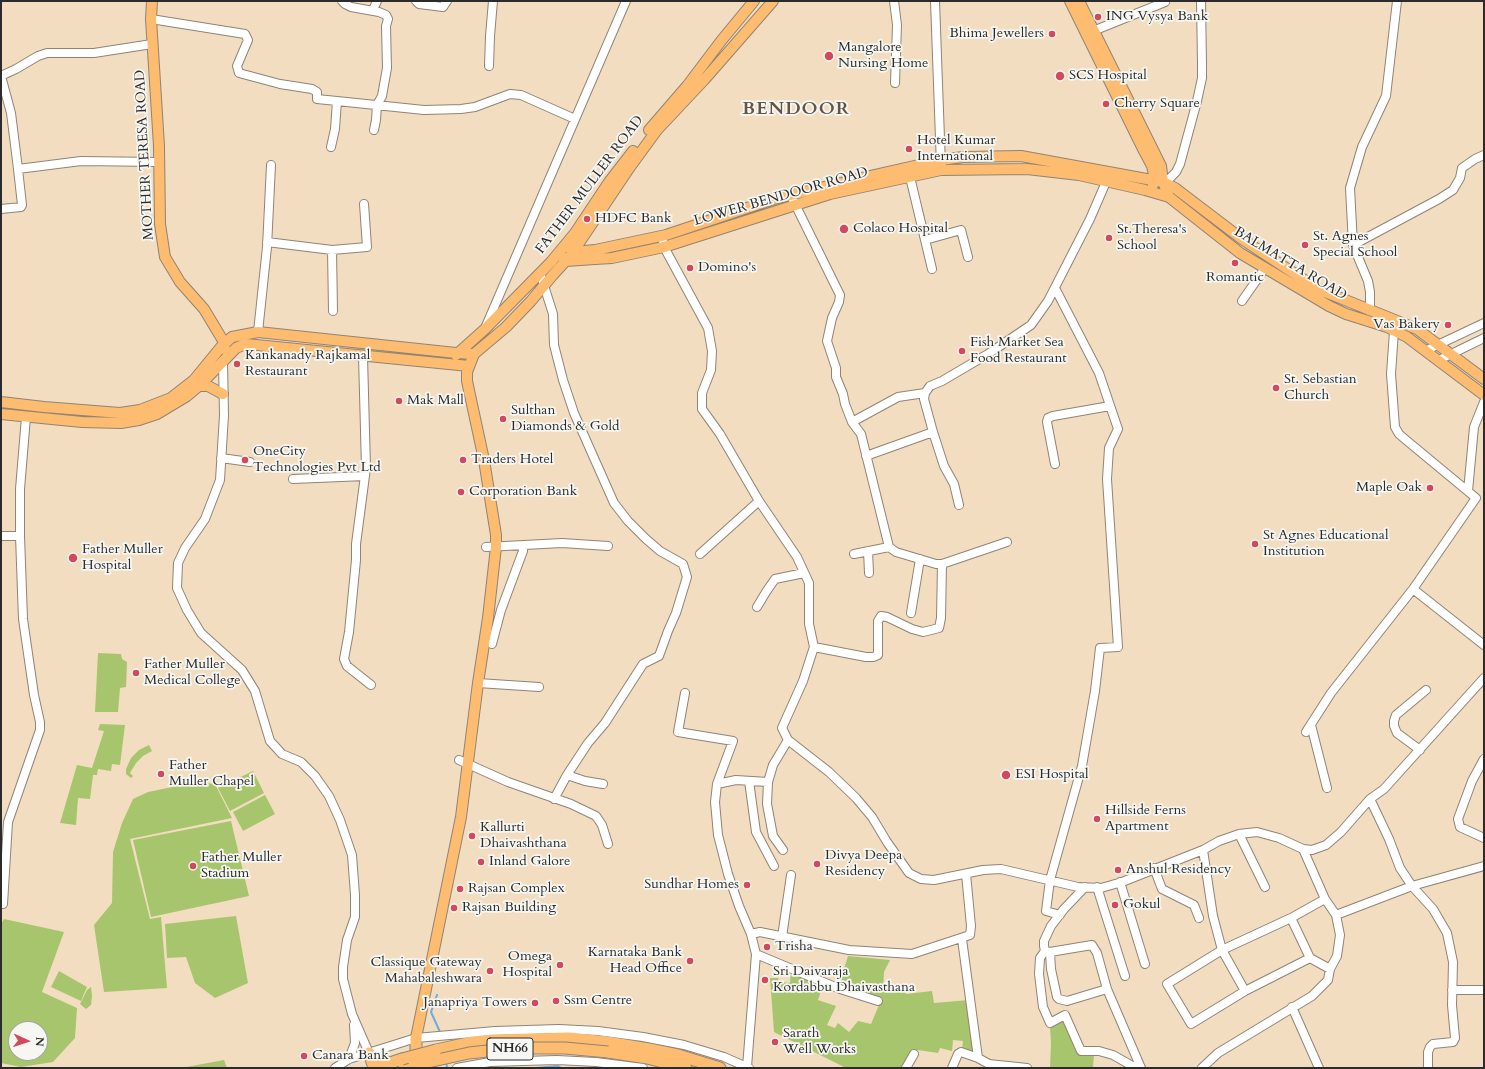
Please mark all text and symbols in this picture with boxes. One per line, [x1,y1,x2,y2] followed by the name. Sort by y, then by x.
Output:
[1106,9,1208,25] place label: ING Vysya Bank
[1093,12,1103,22] marker: ING Vysya Bank
[949,26,1044,42] place label: Bhima Jewellers
[1047,29,1057,39] marker: Bhima Jewellers
[838,40,928,72] place label: Mangalore Nursing Home
[823,50,835,62] marker: Mangalore Nursing Home
[1069,68,1147,84] place label: SCS Hospital
[132,69,158,241] street label: MOTHER TERESA ROAD
[1054,70,1066,82] marker: SCS Hospital
[1114,96,1200,112] place label: Cherry Square
[742,99,850,121] district label: BENDOOR
[1101,99,1111,109] marker: Cherry Square
[532,113,648,257] street label: FATHER MULLER ROAD
[917,133,995,166] place label: Hotel Kumar International
[904,144,914,154] marker: Hotel Kumar International
[692,164,870,230] street label: LOWER BENDOOR ROAD
[595,211,672,227] place label: HDFC Bank
[582,214,592,224] marker: HDFC Bank
[853,221,948,237] place label: Colaco Hospital
[1117,222,1186,254] place label: St.Theresa's School
[838,223,850,235] marker: Colaco Hospital
[1231,224,1349,304] street label: BALMATTA ROAD
[1313,229,1397,262] place label: St. Agnes Special School
[1104,233,1114,243] marker: St.Theresa's School
[1300,240,1310,250] marker: St. Agnes Special School
[1230,258,1240,268] marker: Romantic
[698,260,756,276] place label: Domino's
[685,263,695,273] marker: Domino's
[1206,270,1264,286] place label: Romantic
[1373,317,1440,333] place label: Vas Bakery
[1443,320,1453,330] marker: Vas Bakery
[970,335,1067,368] place label: Fish Market Sea Food Restaurant
[957,346,967,356] marker: Fish Market Sea Food Restaurant
[245,348,370,380] place label: Kankanady Rajkamal Restaurant
[232,359,242,369] marker: Kankanady Rajkamal Restaurant
[1284,372,1357,404] place label: St. Sebastian Church
[1271,383,1281,393] marker: St. Sebastian Church
[407,393,464,409] place label: Mak Mall
[394,396,404,406] marker: Mak Mall
[511,403,619,436] place label: Sulthan Diamonds & Gold
[498,414,508,424] marker: Sulthan Diamonds & Gold
[253,444,381,476] place label: OneCity Technologies Pvt Ltd
[471,452,553,468] place label: Traders Hotel
[240,455,250,465] marker: OneCity Technologies Pvt Ltd
[458,455,468,465] marker: Traders Hotel
[1356,480,1422,496] place label: Maple Oak
[1425,483,1435,493] marker: Maple Oak
[469,484,577,500] place label: Corporation Bank
[456,487,466,497] marker: Corporation Bank
[1263,528,1388,560] place label: St Agnes Educational Institution
[1250,539,1260,549] marker: St Agnes Educational Institution
[82,542,163,574] place label: Father Muller Hospital
[67,552,79,564] marker: Father Muller Hospital
[144,657,241,690] place label: Father Muller Medical College
[131,668,141,678] marker: Father Muller Medical College
[169,758,254,790] place label: Father Muller Chapel
[1015,767,1089,783] place label: ESI Hospital
[156,769,166,779] marker: Father Muller Chapel
[1000,769,1012,781] marker: ESI Hospital
[1105,803,1186,836] place label: Hillside Ferns Apartment
[1092,814,1102,824] marker: Hillside Ferns Apartment
[480,820,567,852] place label: Kallurti Dhaivashthana
[467,831,477,841] marker: Kallurti Dhaivashthana
[825,848,902,880] place label: Divya Deepa Residency
[201,850,282,882] place label: Father Muller Stadium
[489,854,570,870] place label: Inland Galore
[476,857,486,867] marker: Inland Galore
[812,859,822,869] marker: Divya Deepa Residency
[188,861,198,871] marker: Father Muller Stadium
[1126,862,1232,878] place label: Anshul Residency
[1113,865,1123,875] marker: Anshul Residency
[644,877,739,893] place label: Sundhar Homes
[742,880,752,890] marker: Sundhar Homes
[468,881,565,897] place label: Rajsan Complex
[455,884,465,894] marker: Rajsan Complex
[1123,897,1160,913] place label: Gokul
[462,900,556,916] place label: Rajsan Building
[1110,900,1120,910] marker: Gokul
[449,903,459,913] marker: Rajsan Building
[775,939,813,955] place label: Trisha
[762,942,772,952] marker: Trisha
[588,945,682,978] place label: Karnataka Bank Head Office
[503,949,552,982] place label: Omega Hospital
[371,955,482,988] place label: Classique Gateway Mahabaleshwara
[685,956,695,966] marker: Karnataka Bank Head Office
[555,960,565,970] marker: Omega Hospital
[773,964,915,996] place label: Sri Daivaraja Kordabbu Dhaivasthana
[485,966,495,976] marker: Classique Gateway Mahabaleshwara
[760,975,770,985] marker: Sri Daivaraja Kordabbu Dhaivasthana
[564,993,632,1009] place label: Ssm Centre
[423,995,527,1011] place label: Janapriya Towers
[551,996,561,1006] marker: Ssm Centre
[530,998,540,1008] marker: Janapriya Towers
[8,1021,48,1061] north arrow
[783,1026,856,1058] place label: Sarath Well Works
[32,1036,47,1047] text: N
[770,1037,780,1047] marker: Sarath Well Works
[487,1038,533,1060] road number: NH66
[312,1048,389,1064] place label: Canara Bank
[299,1051,309,1061] marker: Canara Bank

